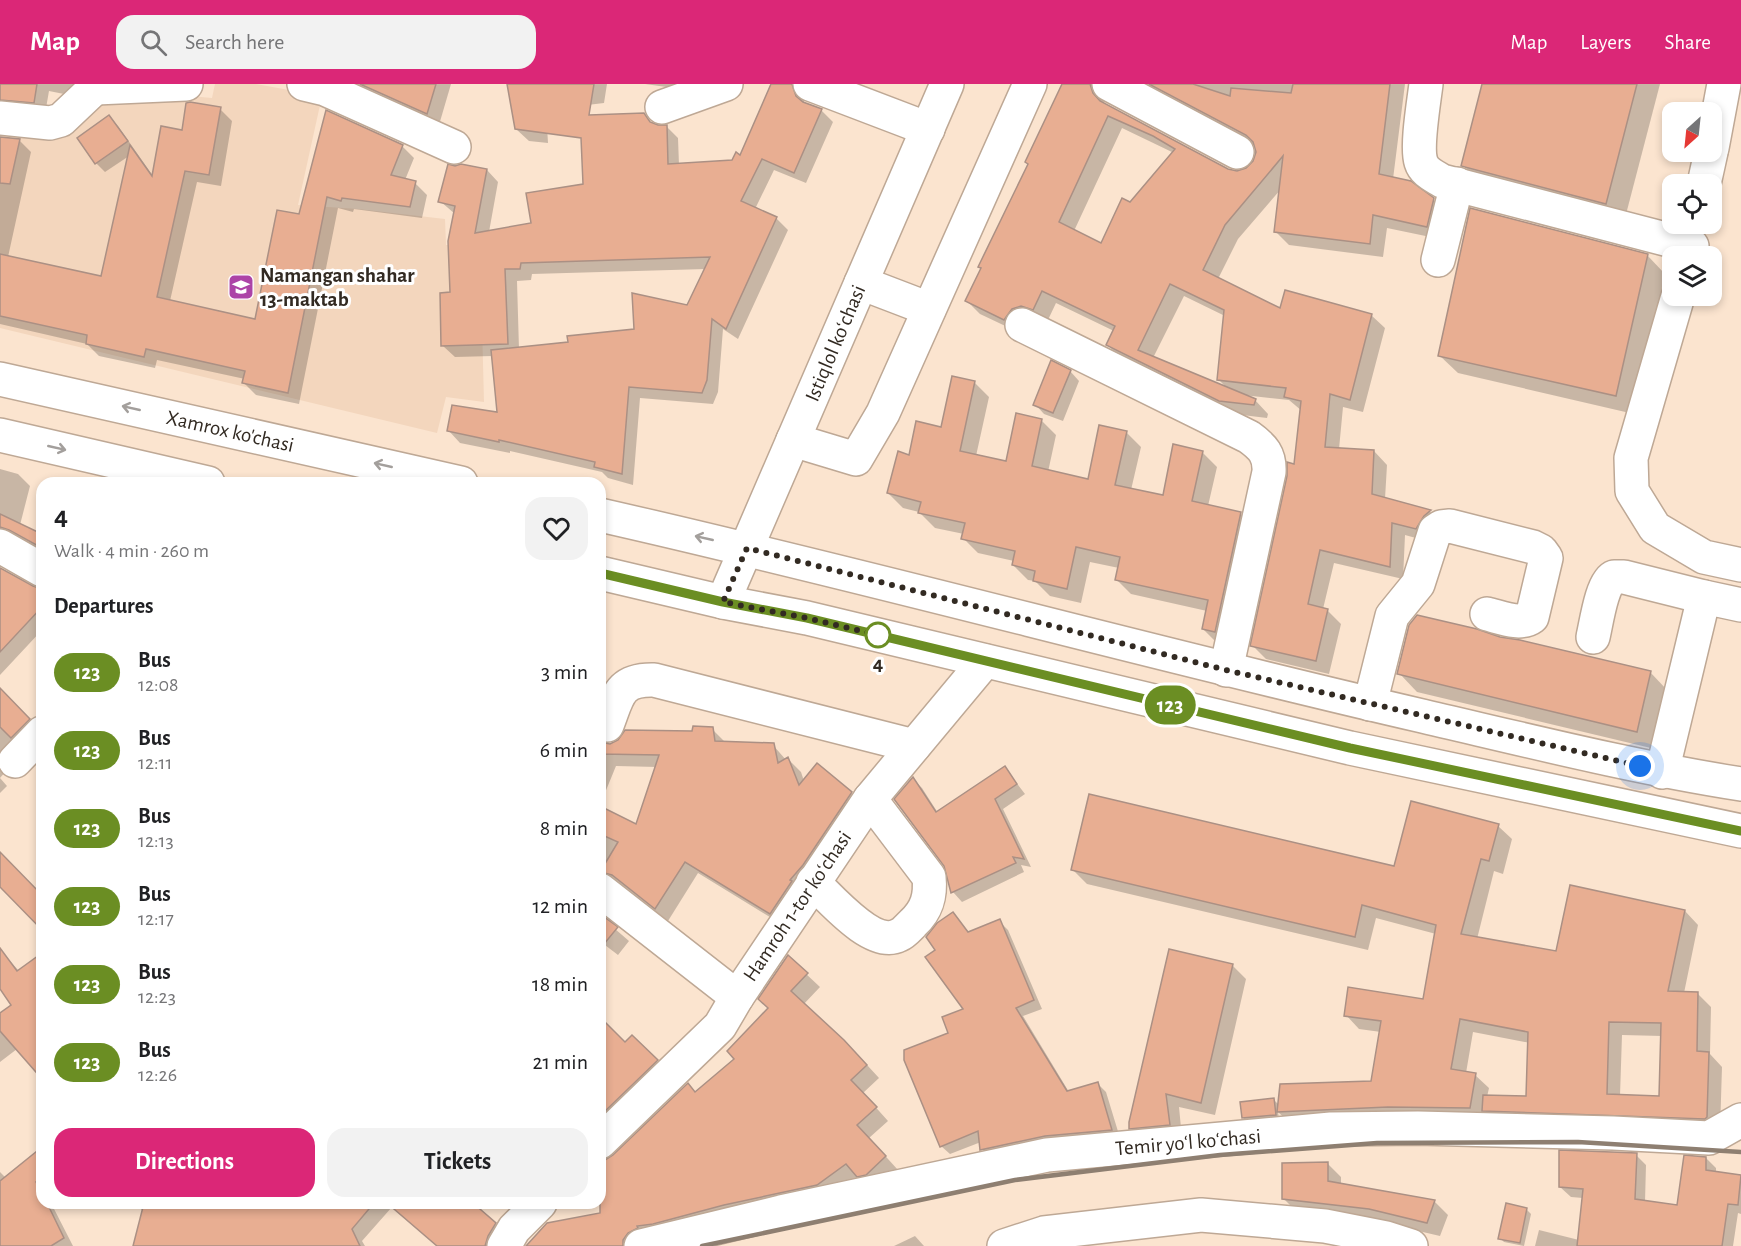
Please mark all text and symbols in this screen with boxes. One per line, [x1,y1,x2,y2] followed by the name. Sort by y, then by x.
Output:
[116,15,536,69] search box
[137,26,170,59] icon: search
[30,28,80,56] text: Map
[185,31,284,53] text: Search here
[1511,32,1547,53] text: Map
[1580,32,1631,53] text: Layers
[1664,32,1711,53] text: Share
[1662,102,1722,162] north arrow
[1662,102,1722,306] map controls
[1662,174,1722,234] button: locate
[1662,246,1722,306] button: layers
[260,265,415,310] place label: Namangan shahar 13-maktab
[226,272,256,302] school or university icon: Namangan shahar 13-maktab
[802,282,869,404] street label: Istiqlol koʻchasi
[122,402,141,414] one-way arrow
[164,407,296,456] street label: Xamrox ko'chasi
[47,443,66,454] one-way arrow
[374,459,393,471] one-way arrow
[525,497,588,560] button: heart
[54,502,68,530] text: 4
[694,532,714,543] one-way arrow
[54,541,209,561] text: Walk · 4 min · 260 m
[54,595,154,617] text: Departures
[865,622,891,648] marker: 4
[138,649,171,671] text: Bus
[873,653,883,674] place label: 4
[541,661,588,683] text: 3 min
[74,662,100,683] text: 123
[138,675,179,695] text: 12:08
[1136,686,1204,724] line badge: 123
[1157,695,1183,716] text: 123
[138,727,171,749] text: Bus
[540,739,588,761] text: 6 min
[74,740,100,761] text: 123
[1625,751,1655,781] your location
[138,753,172,773] text: 12:11
[138,805,171,827] text: Bus
[540,817,588,839] text: 8 min
[74,818,100,839] text: 123
[739,827,855,985] street label: Hamroh 1-tor koʻchasi
[138,831,174,851] text: 12:13
[138,883,171,905] text: Bus
[533,895,588,917] text: 12 min
[74,896,100,917] text: 123
[138,909,174,929] text: 12:17
[138,961,171,983] text: Bus
[532,973,588,995] text: 18 min
[74,974,100,995] text: 123
[138,987,176,1007] text: 12:23
[138,1039,171,1061] text: Bus
[533,1051,588,1073] text: 21 min
[74,1052,100,1073] text: 123
[138,1065,177,1085] text: 12:26
[1114,1126,1262,1159] street label: Temir yoʻl koʻchasi
[54,1128,315,1197] button: Directions
[327,1128,588,1197] button: Tickets

